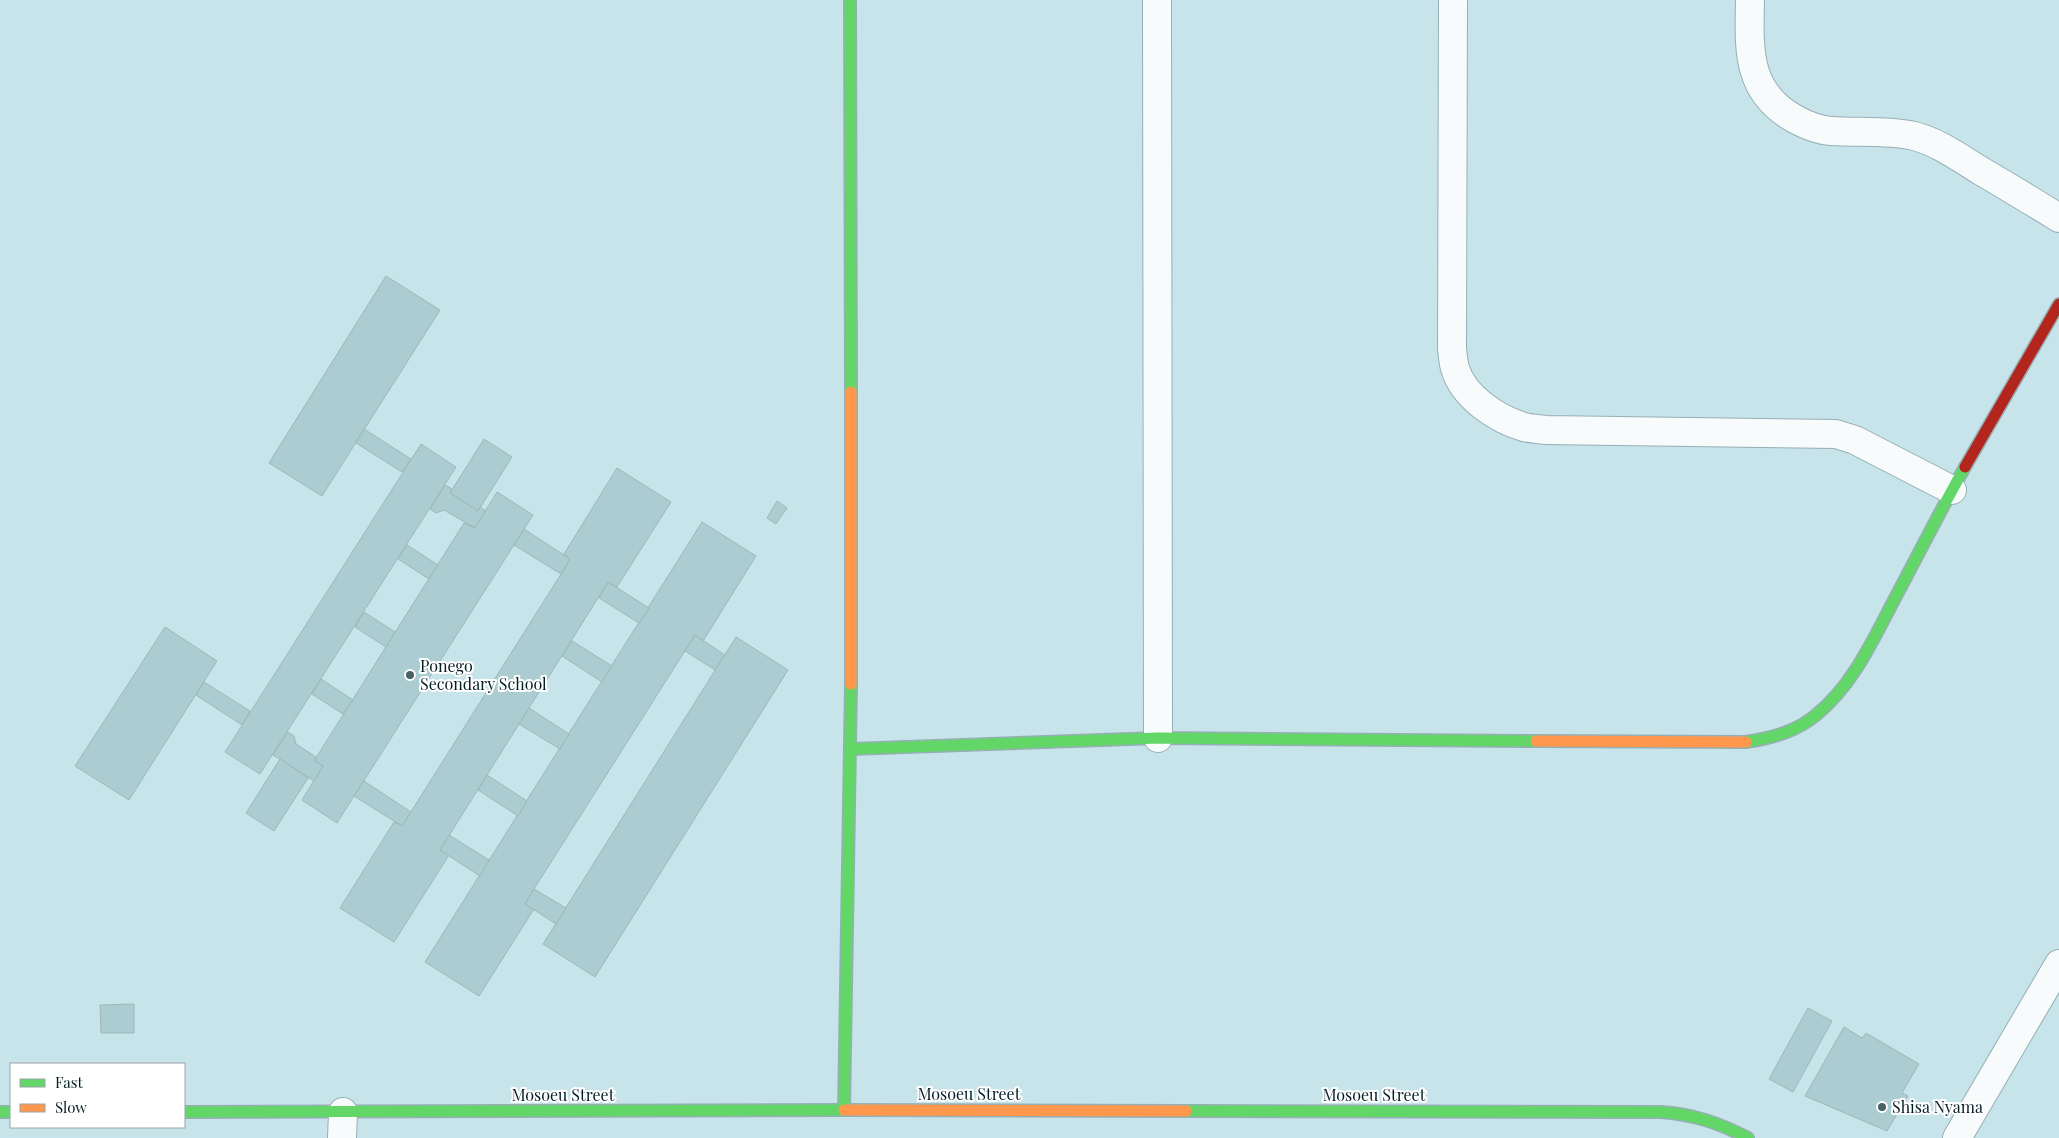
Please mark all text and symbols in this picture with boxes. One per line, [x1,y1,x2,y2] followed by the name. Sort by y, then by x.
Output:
[420,655,547,694] place label: Ponego Secondary School
[404,669,416,681] marker: Ponego Secondary School
[10,1063,185,1128] legend
[55,1072,84,1092] text: Fast
[918,1083,1021,1104] street label: Mosoeu Street
[512,1084,615,1105] street label: Mosoeu Street
[1323,1084,1426,1105] street label: Mosoeu Street
[1892,1096,1983,1117] place label: Shisa Nyama
[55,1097,87,1117] text: Slow
[1876,1101,1888,1113] marker: Shisa Nyama

